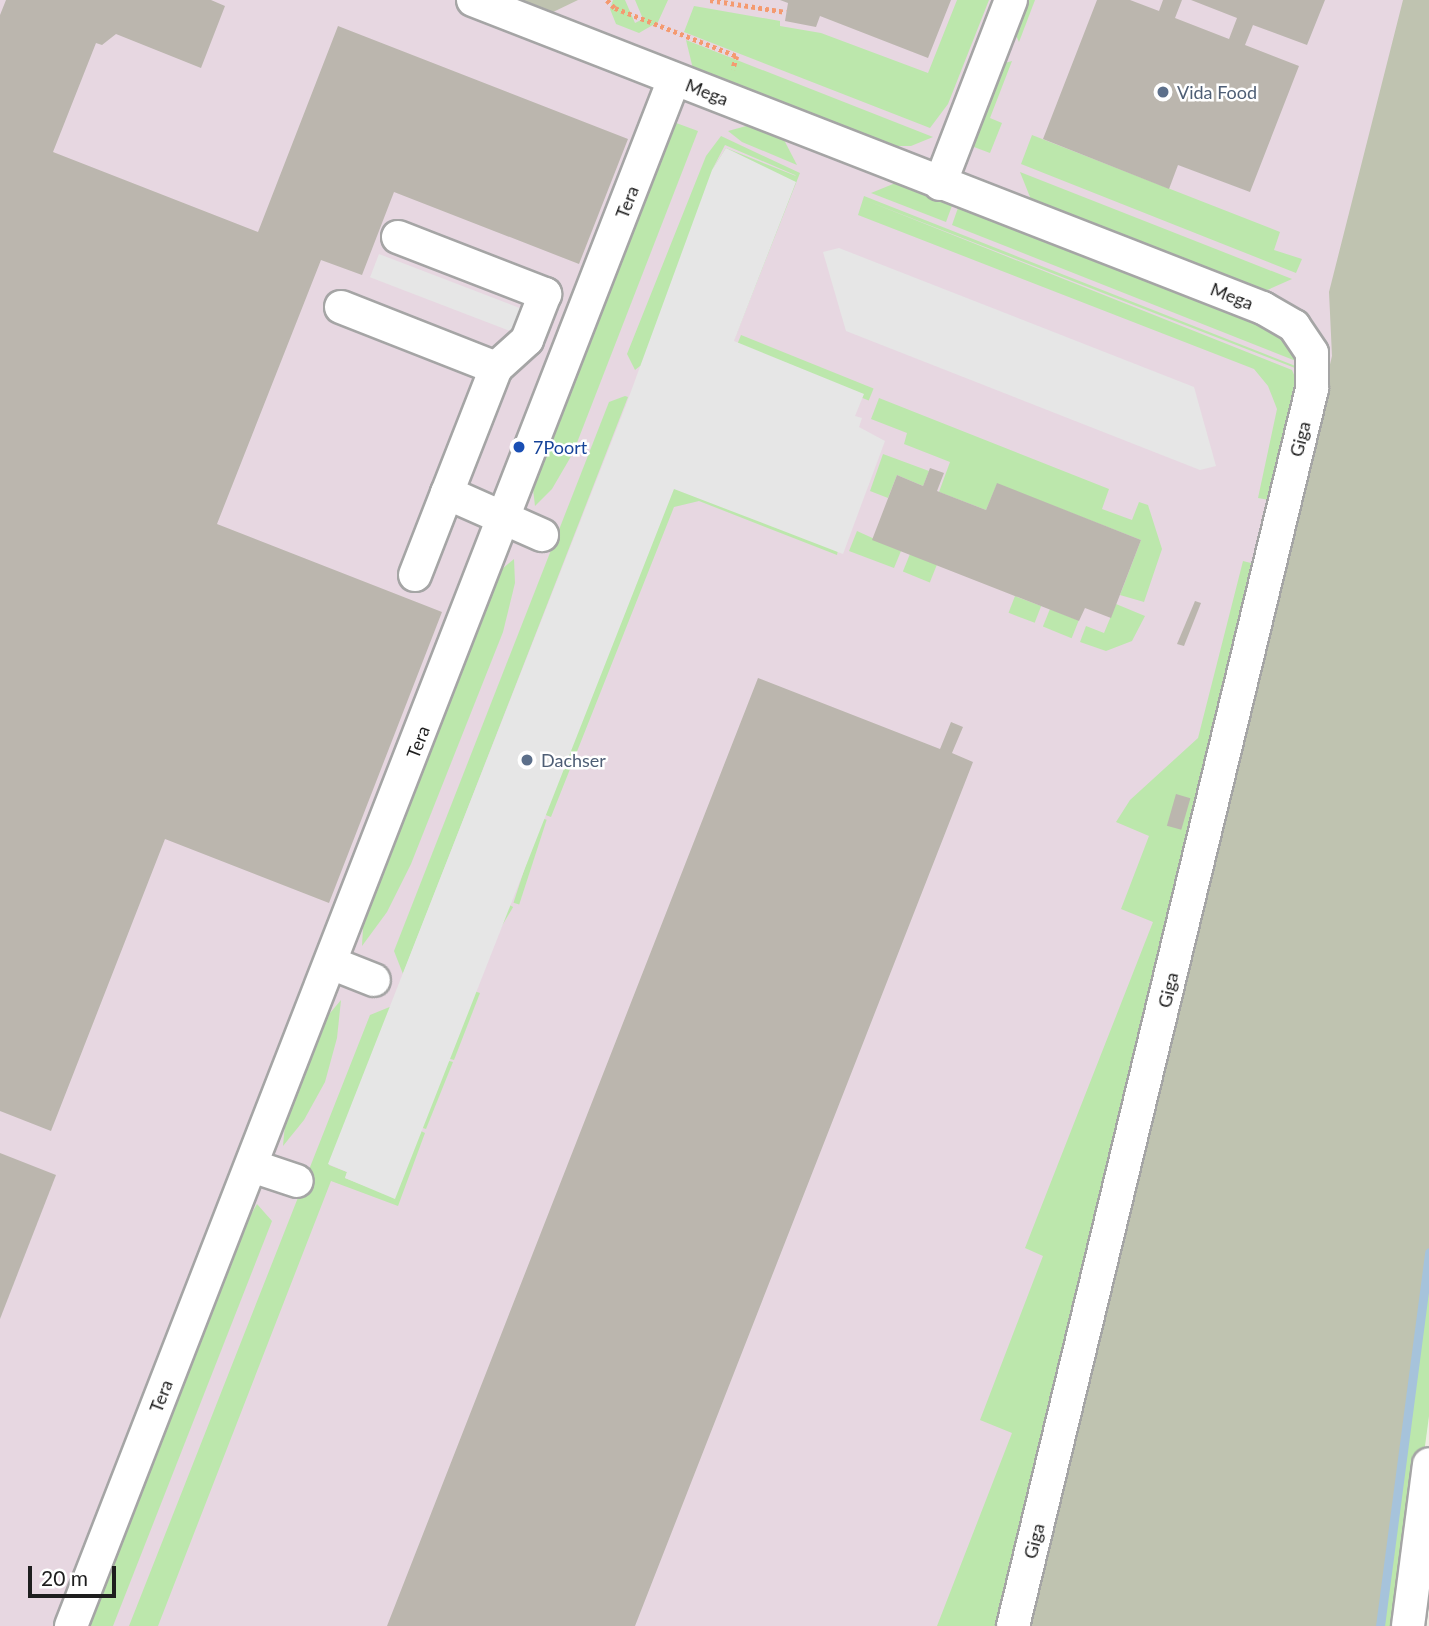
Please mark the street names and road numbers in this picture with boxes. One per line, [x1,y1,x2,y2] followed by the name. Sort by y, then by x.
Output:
[682,74,732,110] street label: Mega
[611,183,643,221] street label: Tera
[1207,278,1257,314] street label: Mega
[1285,419,1315,459] street label: Giga
[402,723,434,761] street label: Tera
[1153,970,1183,1010] street label: Giga
[145,1377,177,1415] street label: Tera
[1019,1521,1049,1561] street label: Giga

